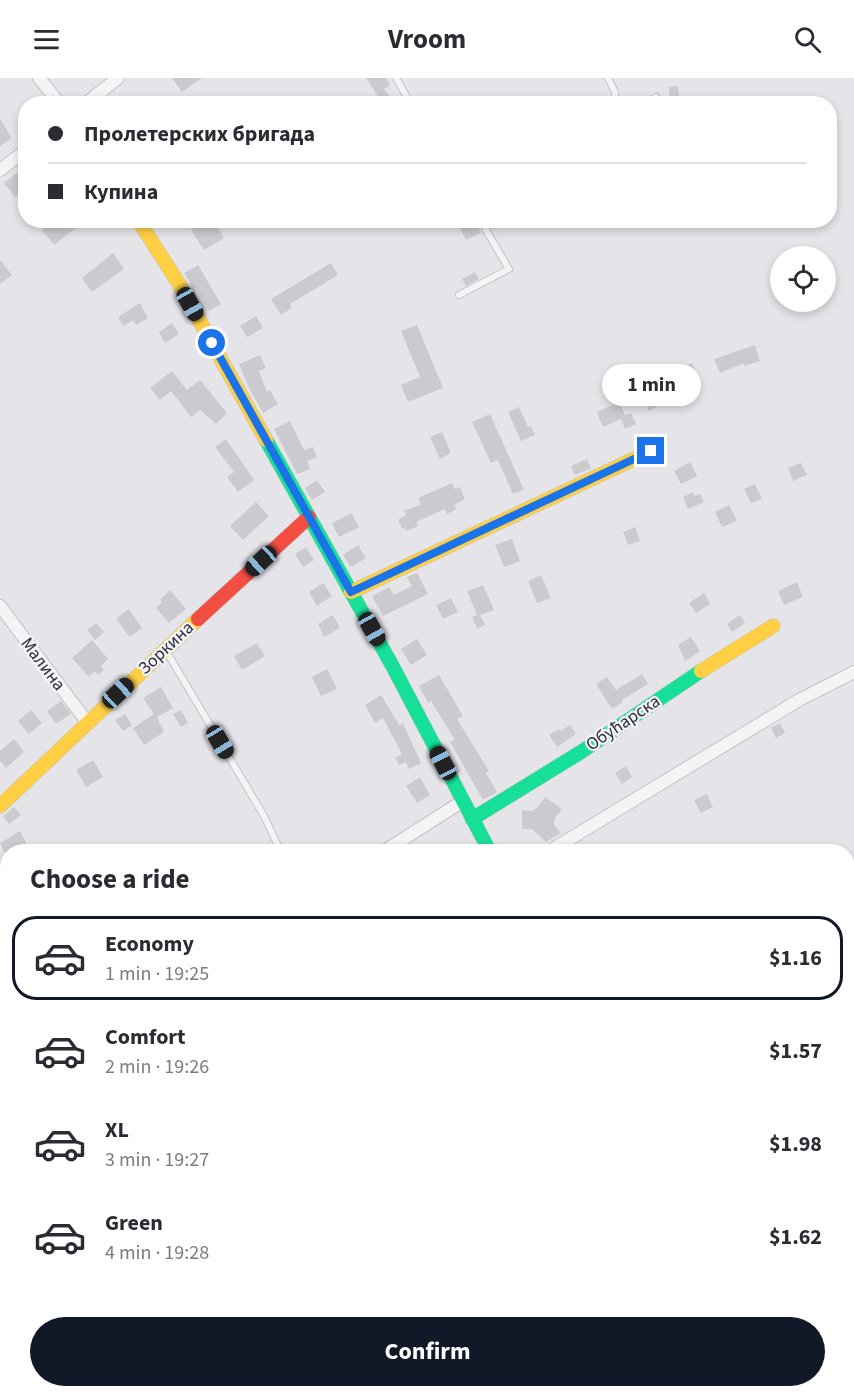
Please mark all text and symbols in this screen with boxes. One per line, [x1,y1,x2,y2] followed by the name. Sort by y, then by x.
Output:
[388,20,466,59] text: Vroom
[30,23,63,56] icon: menu
[791,23,824,56] icon: search
[84,118,315,150] text: Пролетерских бригада
[84,176,158,208] text: Купина
[770,246,836,312] map controls
[770,246,836,312] button: locate
[173,284,207,324] car
[198,329,225,356] route start
[602,364,700,406] callout: 1 min
[627,371,676,399] text: 1 min
[637,437,664,464] route end
[242,542,280,580] car
[355,609,389,649] car
[133,616,199,680] street label: Зоркина
[15,632,71,696] street label: Малина
[99,674,137,712] car
[581,689,665,757] street label: Обућарска
[203,722,237,762] car
[427,743,459,783] car
[30,860,190,899] text: Choose a ride
[105,928,194,960] text: Economy
[33,931,87,985] icon: car
[769,942,822,974] text: $1.16
[105,960,209,988] text: 1 min · 19:25
[105,1021,186,1053] text: Comfort
[33,1024,87,1078] icon: car
[769,1035,822,1067] text: $1.57
[105,1053,209,1081] text: 2 min · 19:26
[105,1114,129,1146] text: XL
[33,1117,87,1171] icon: car
[769,1128,822,1160] text: $1.98
[105,1146,209,1174] text: 3 min · 19:27
[105,1207,163,1239] text: Green
[33,1210,87,1264] icon: car
[769,1221,822,1253] text: $1.62
[105,1239,209,1267] text: 4 min · 19:28
[30,1317,825,1386] button: Confirm

